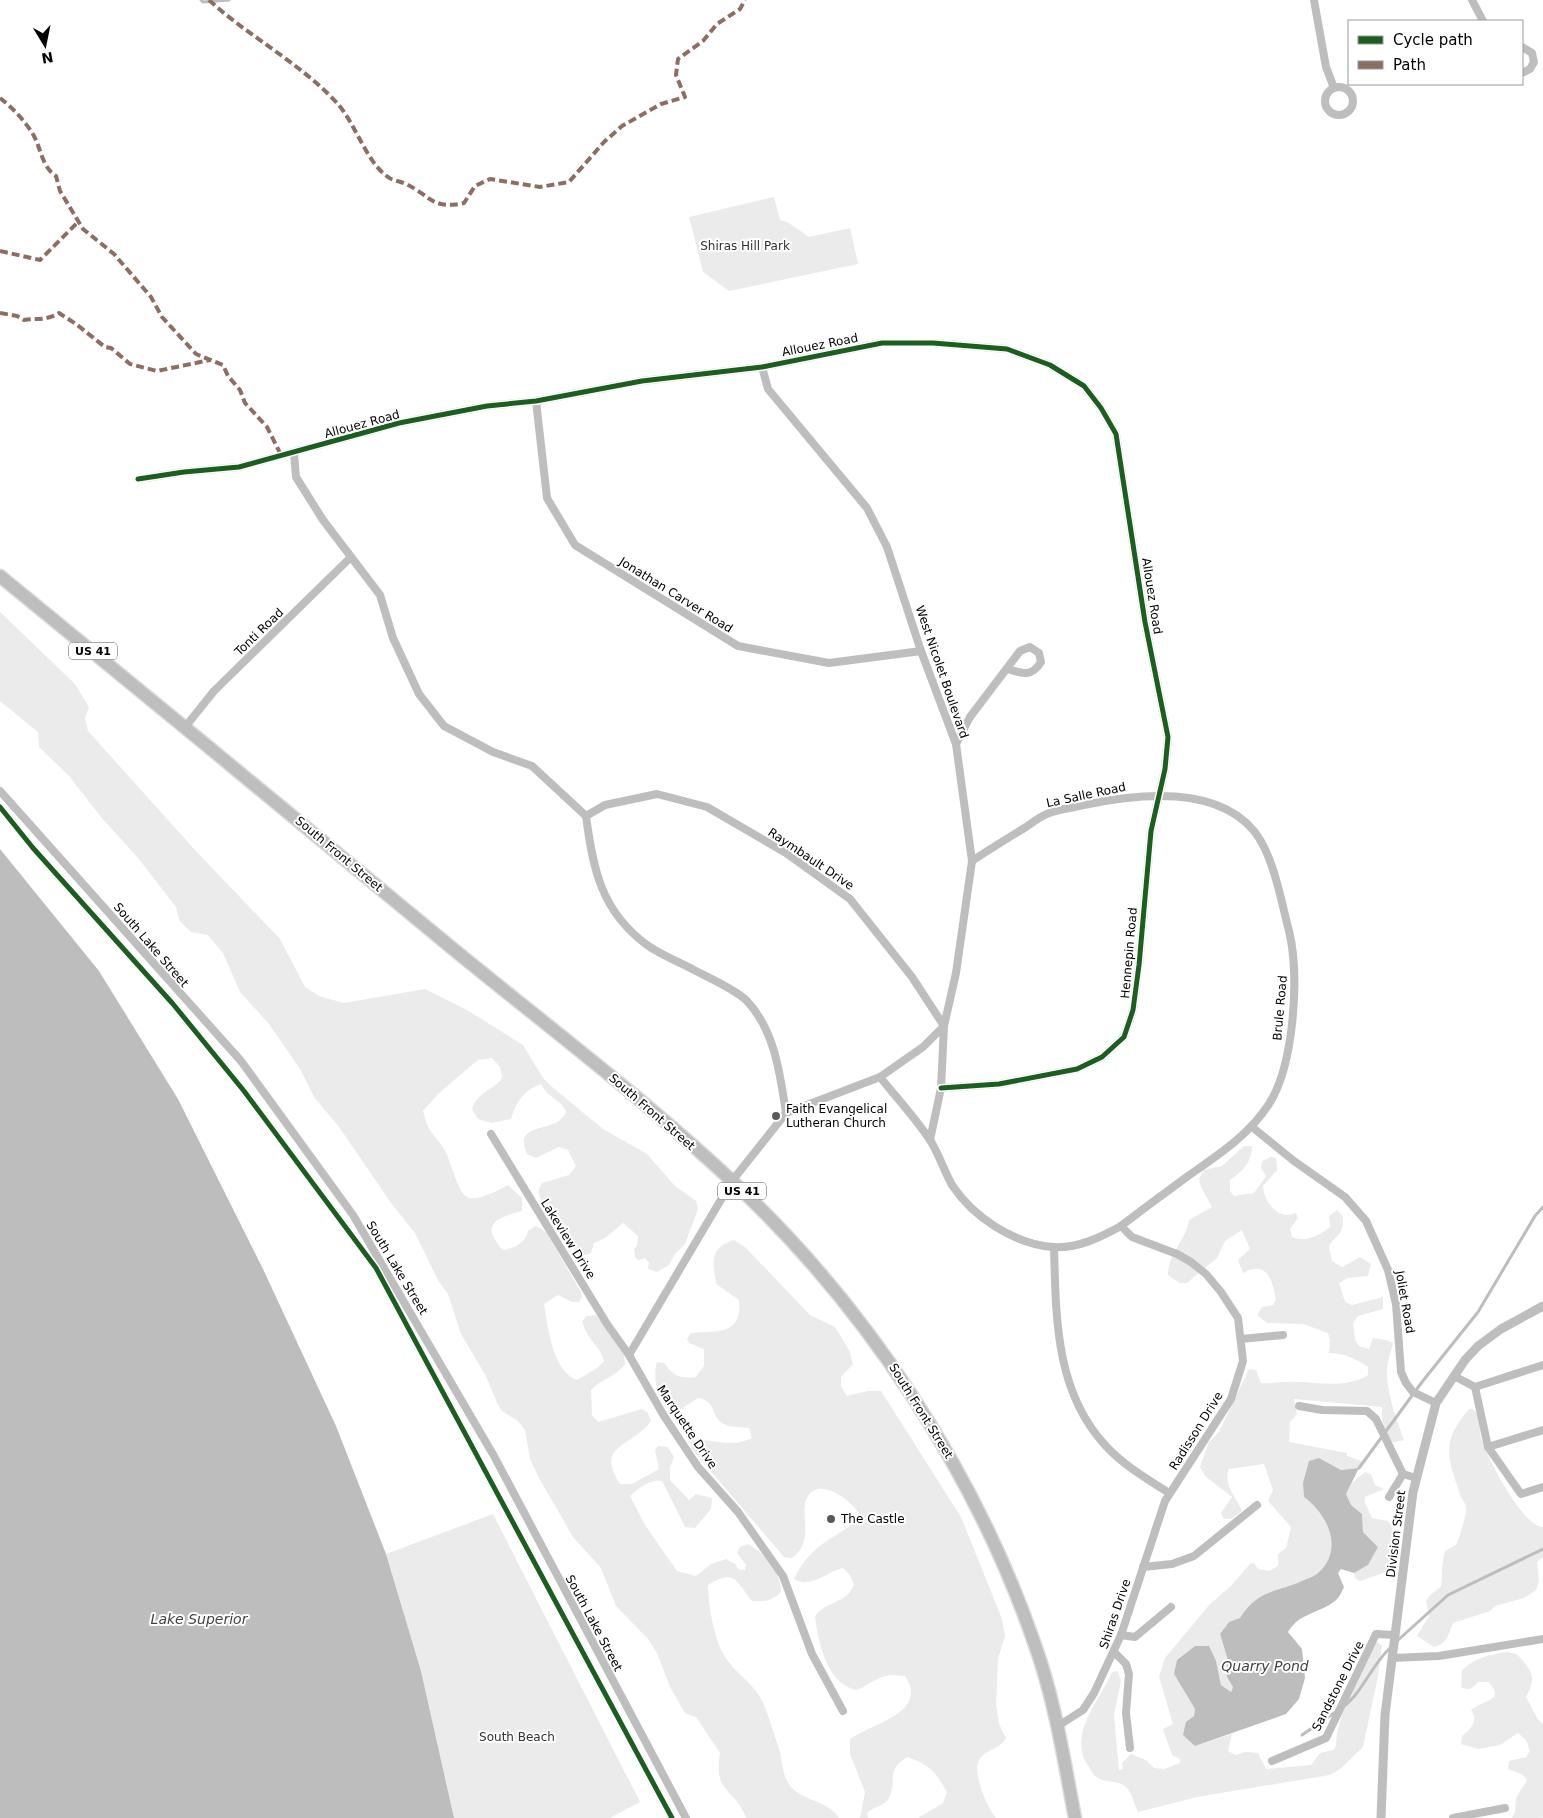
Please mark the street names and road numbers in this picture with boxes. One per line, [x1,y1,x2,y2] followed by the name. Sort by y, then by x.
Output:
[781,331,859,359] street label: Allouez Road
[323,407,401,441] street label: Allouez Road
[616,554,735,636] street label: Jonathan Carver Road
[1139,557,1165,635] street label: Allouez Road
[913,604,971,740] street label: West Nicolet Boulevard
[231,605,286,659] street label: Tonti Road
[69,642,117,659] road number: US 41
[1045,780,1127,810] street label: La Salle Road
[293,814,386,895] street label: South Front Street
[765,825,857,893] street label: Raymbault Drive
[111,900,192,990] street label: South Lake Street
[1118,907,1140,999] street label: Hennepin Road
[1270,975,1290,1041] street label: Brule Road
[606,1071,698,1153] street label: South Front Street
[718,1182,766,1200] road number: US 41
[538,1197,598,1281] street label: Lakeview Drive
[363,1219,431,1318] street label: South Lake Street
[1392,1269,1417,1335] street label: Joliet Road
[886,1361,956,1461] street label: South Front Street
[654,1383,720,1471] street label: Marquette Drive
[1166,1389,1226,1473] street label: Radisson Drive
[1384,1489,1408,1578] street label: Division Street
[563,1573,625,1674] street label: South Lake Street
[1097,1577,1133,1651] street label: Shiras Drive
[1309,1639,1367,1733] street label: Sandstone Drive

